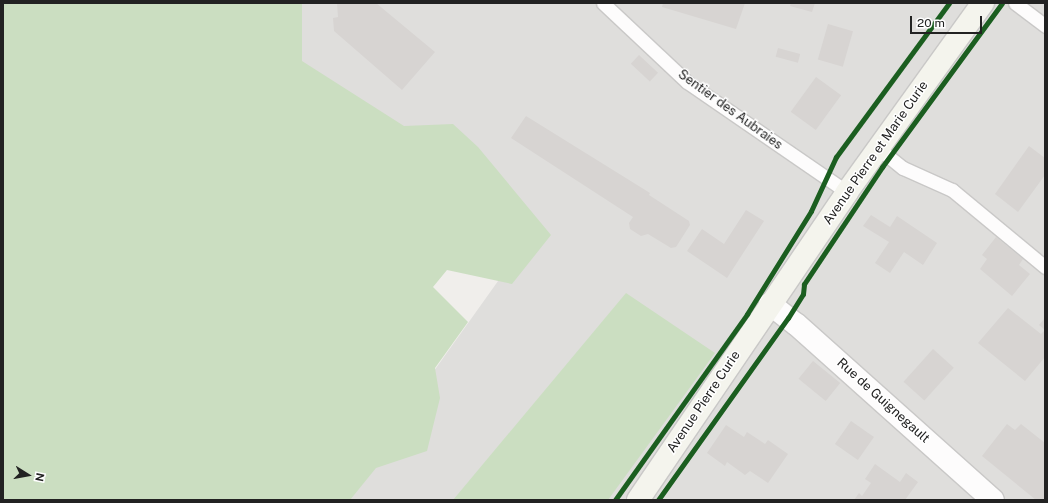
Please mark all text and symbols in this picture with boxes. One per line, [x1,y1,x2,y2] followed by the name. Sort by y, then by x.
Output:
[912,8,984,34] scale bar
[917,16,945,30] text: 20 m
[675,67,785,153] street label: Sentier des Aubraies
[820,78,932,228] street label: Avenue Pierre et Marie Curie
[664,348,744,456] street label: Avenue Pierre Curie
[833,355,933,447] street label: Rue de Guignegault
[8,455,48,495] north arrow
[33,472,46,483] text: N

